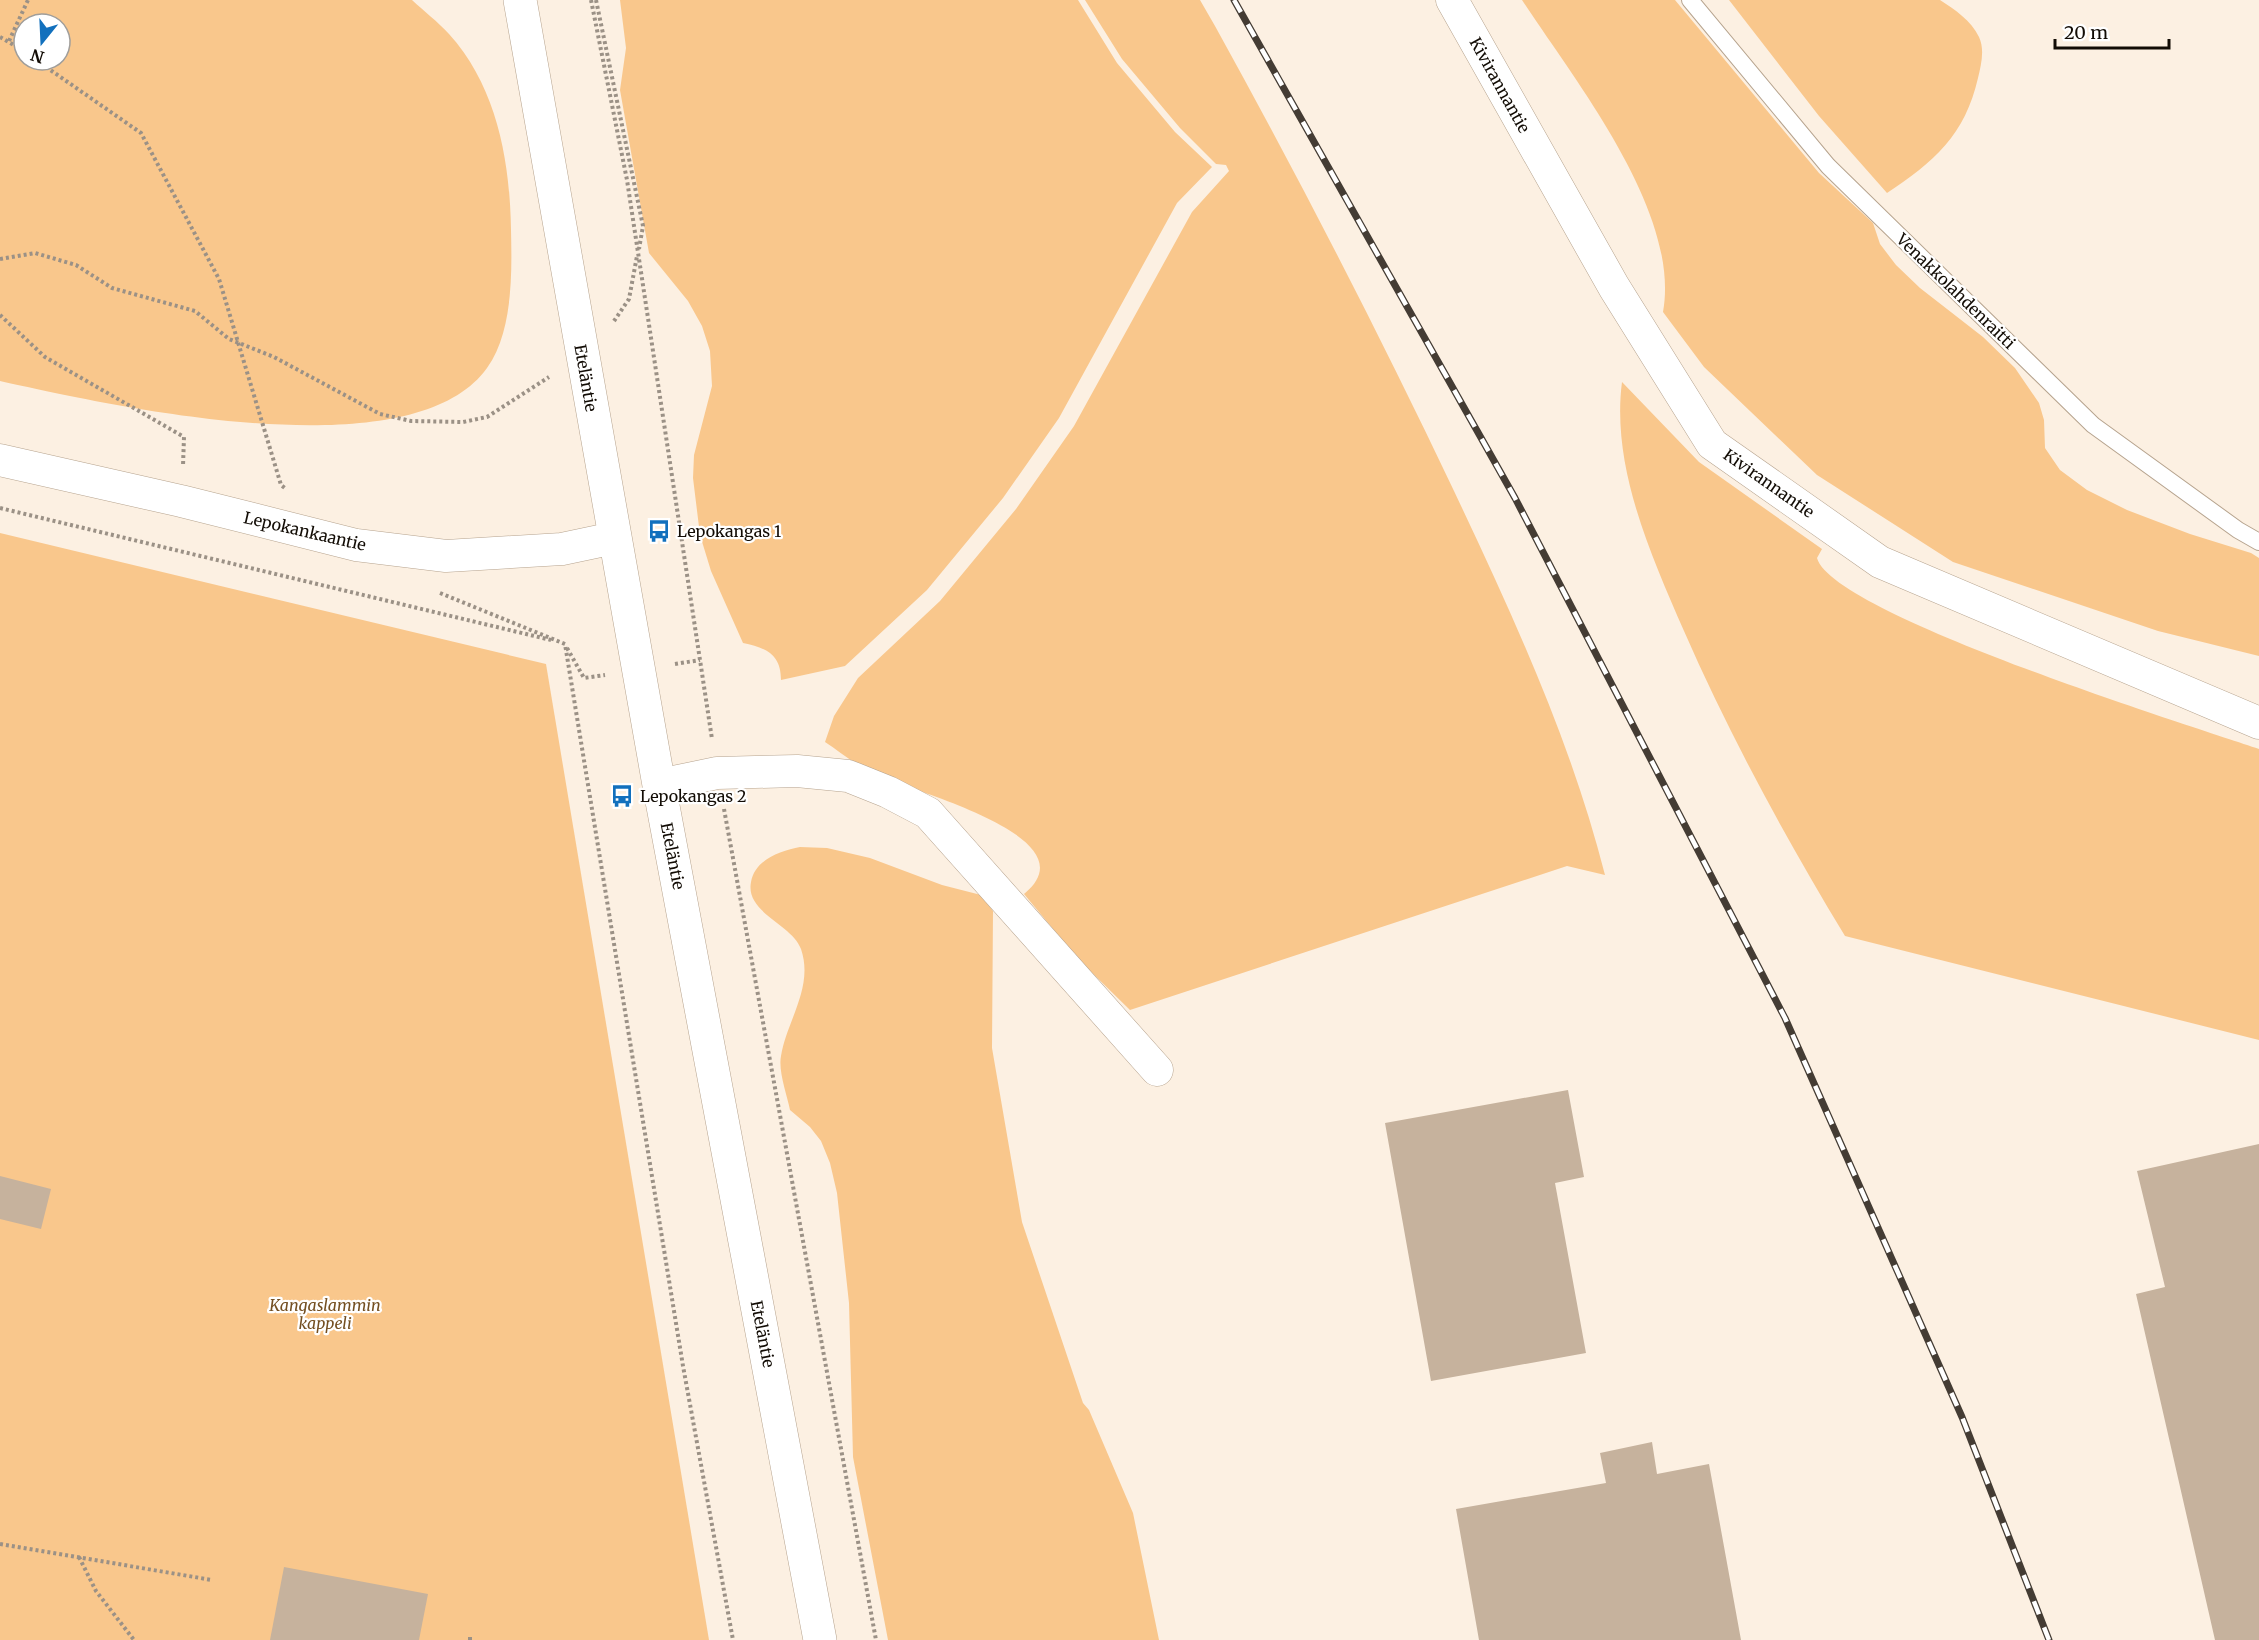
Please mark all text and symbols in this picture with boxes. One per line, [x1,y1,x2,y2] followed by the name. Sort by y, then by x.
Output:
[12,12,72,72] north arrow
[2055,12,2169,50] scale bar
[2064,21,2108,44] text: 20 m
[1465,34,1535,136] street label: Kivirannantie
[28,45,46,68] text: N
[1892,228,2020,353] street label: Venakkolahdenraitti
[570,343,602,413] street label: Eteläntie
[1720,444,1818,522] street label: Kivirannantie
[242,507,368,555] street label: Lepokankaantie
[646,518,672,544] bus stop icon: Lepokangas 1
[677,521,781,541] place label: Lepokangas 1
[609,783,635,809] bus stop icon: Lepokangas 2
[640,786,746,806] place label: Lepokangas 2
[657,821,689,891] street label: Eteläntie
[268,1295,381,1333] park label: Kangaslammin kappeli
[747,1299,779,1369] street label: Eteläntie

